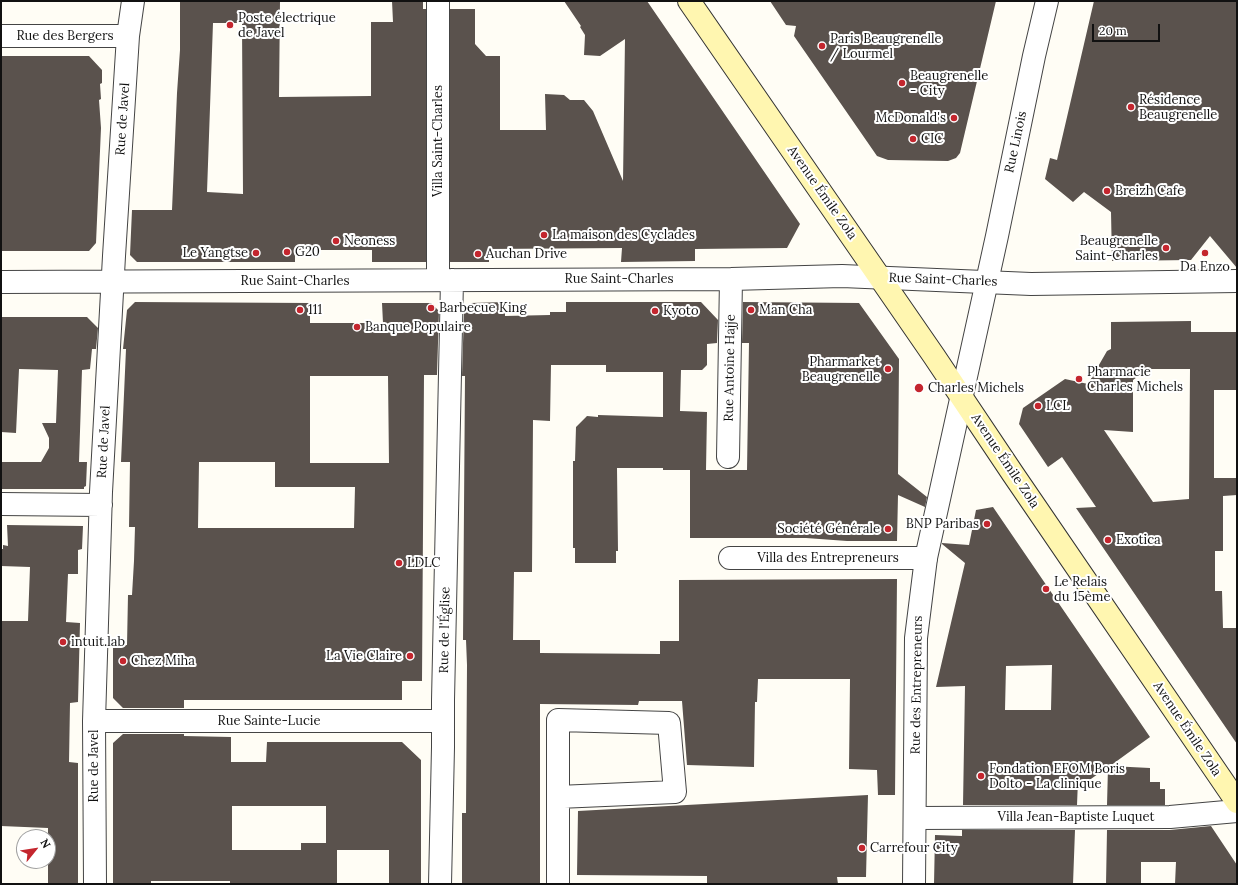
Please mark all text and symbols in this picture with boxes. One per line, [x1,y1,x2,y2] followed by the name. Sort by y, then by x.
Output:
[238,10,336,41] place label: Poste électrique de Javel
[1094,16,1162,42] scale bar
[225,20,235,30] marker: Poste électrique de Javel
[1099,23,1127,38] text: 20 m
[16,28,114,44] street label: Rue des Bergers
[830,31,942,62] place label: Paris Beaugrenelle / Lourmel
[817,41,827,51] marker: Paris Beaugrenelle / Lourmel
[910,68,988,99] place label: Beaugrenelle - City
[897,78,907,88] marker: Beaugrenelle - City
[113,82,133,156] street label: Rue de Javel
[430,85,446,197] street label: Villa Saint-Charles
[1139,92,1217,123] place label: Résidence Beaugrenelle
[1126,102,1136,112] marker: Résidence Beaugrenelle
[876,110,946,126] place label: McDonald's
[1002,110,1030,174] street label: Rue Linois
[949,113,959,123] marker: McDonald's
[921,131,943,147] place label: CIC
[908,134,918,144] marker: CIC
[784,143,860,243] street label: Avenue Émile Zola
[1115,183,1184,199] place label: Breizh Cafe
[1102,186,1112,196] marker: Breizh Cafe
[552,227,695,243] place label: La maison des Cyclades
[539,230,549,240] marker: La maison des Cyclades
[344,233,395,249] place label: Neoness
[1075,233,1158,264] place label: Beaugrenelle Saint-Charles
[331,236,341,246] marker: Neoness
[1161,243,1171,253] marker: Beaugrenelle Saint-Charles
[295,244,320,260] place label: G20
[183,245,248,261] place label: Le Yangtse
[486,246,567,262] place label: Auchan Drive
[282,247,292,257] marker: G20
[251,248,261,258] marker: Le Yangtse
[1200,248,1210,258] marker: Da Enzo
[473,249,483,259] marker: Auchan Drive
[1180,259,1230,275] place label: Da Enzo
[888,270,998,290] street label: Rue Saint-Charles
[564,271,674,287] street label: Rue Saint-Charles
[240,273,350,289] street label: Rue Saint-Charles
[439,300,527,316] place label: Barbecue King
[308,302,322,318] place label: 111
[759,302,813,318] place label: Man Cha
[426,303,436,313] marker: Barbecue King
[663,303,699,319] place label: Kyoto
[295,305,305,315] marker: 111
[746,305,756,315] marker: Man Cha
[650,306,660,316] marker: Kyoto
[721,314,739,422] street label: Rue Antoine Hajje
[365,319,471,335] place label: Banque Populaire
[352,322,362,332] marker: Banque Populaire
[802,354,880,385] place label: Pharmarket Beaugrenelle
[883,364,893,374] marker: Pharmarket Beaugrenelle
[1087,364,1183,395] place label: Pharmacie Charles Michels
[1074,374,1084,384] marker: Pharmacie Charles Michels
[928,380,1024,396] place label: Charles Michels
[913,382,925,394] marker: Charles Michels
[1046,398,1070,414] place label: LCL
[1033,401,1043,411] marker: LCL
[94,405,114,479] street label: Rue de Javel
[968,411,1042,511] street label: Avenue Émile Zola
[906,516,979,532] place label: BNP Paribas
[982,519,992,529] marker: BNP Paribas
[777,521,880,537] place label: Société Générale
[883,524,893,534] marker: Société Générale
[1116,532,1161,548] place label: Exotica
[1103,535,1113,545] marker: Exotica
[757,550,899,566] street label: Villa des Entrepreneurs
[407,555,440,571] place label: LDLC
[394,558,404,568] marker: LDLC
[1054,574,1110,605] place label: Le Relais du 15ème
[1041,584,1051,594] marker: Le Relais du 15ème
[436,587,454,673] street label: Rue de l'Église
[908,615,926,755] street label: Rue des Entrepreneurs
[71,634,125,650] place label: intuit.lab
[58,637,68,647] marker: intuit.lab
[326,648,402,664] place label: La Vie Claire
[405,651,415,661] marker: La Vie Claire
[131,653,195,669] place label: Chez Miha
[118,656,128,666] marker: Chez Miha
[1150,679,1224,779] street label: Avenue Émile Zola
[217,713,321,729] street label: Rue Sainte-Lucie
[86,730,102,802] street label: Rue de Javel
[989,761,1125,792] place label: Fondation EFOM Boris Dolto - La clinique
[976,771,986,781] marker: Fondation EFOM Boris Dolto - La clinique
[998,809,1154,825] street label: Villa Jean-Baptiste Luquet
[16,829,56,869] north arrow
[37,836,54,851] text: N
[870,840,958,856] place label: Carrefour City
[857,843,867,853] marker: Carrefour City

